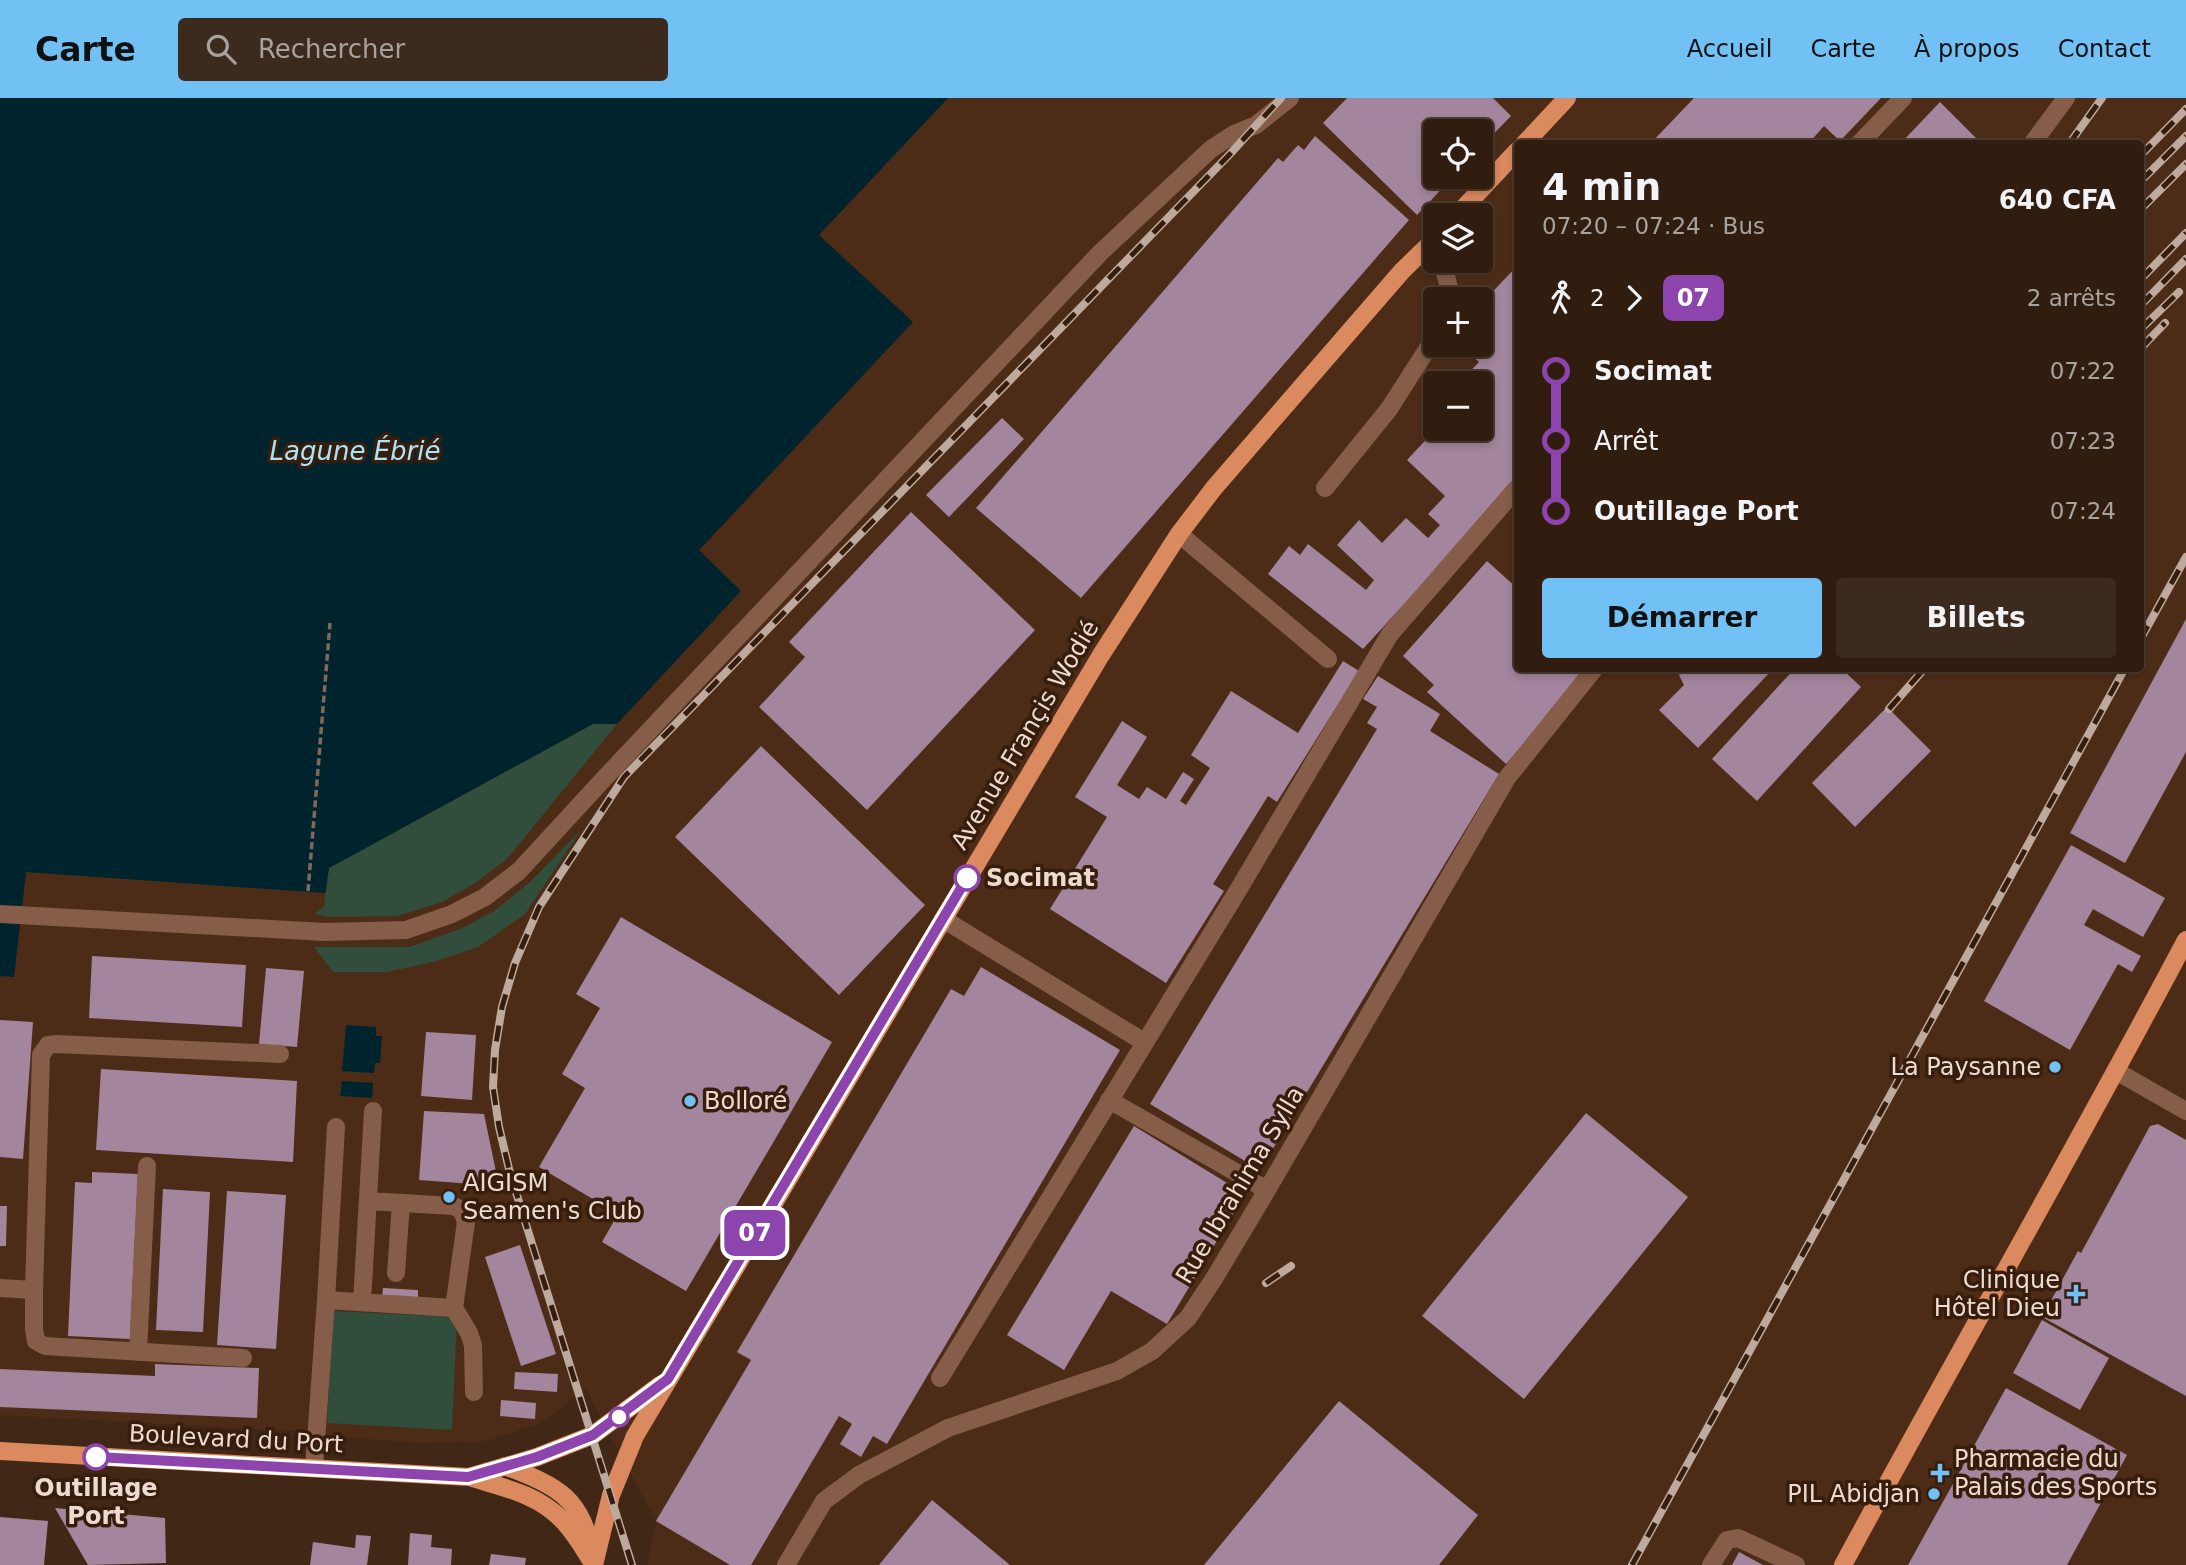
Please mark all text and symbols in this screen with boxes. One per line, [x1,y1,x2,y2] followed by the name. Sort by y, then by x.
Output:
[178,18,668,81] search box
[35,30,136,69] text: Carte
[202,30,240,68] icon: search
[258,34,405,64] text: Rechercher
[1687,35,1772,63] text: Accueil
[1810,35,1876,63] text: Carte
[1914,35,2020,63] text: À propos
[2058,35,2151,63] text: Contact
[1423,119,1493,441] map controls
[1423,119,1493,189] button: locate
[1542,165,1661,209] text: 4 min
[1999,185,2116,215] text: 640 CFA
[1423,203,1493,273] button: layers
[1542,213,1765,239] text: 07:20 – 07:24 · Bus
[1542,279,1580,317] icon: walk
[1615,279,1653,317] icon: forward
[1677,284,1710,312] text: 07
[1590,285,1605,311] text: 2
[2027,285,2116,311] text: 2 arrêts
[1423,287,1493,357] button: +
[1594,356,1712,386] text: Socimat
[2050,358,2116,384] text: 07:22
[1423,371,1493,441] button: −
[1594,426,1658,456] text: Arrêt
[2050,428,2116,454] text: 07:23
[270,435,440,466] water label: Lagune Ébrié
[1594,496,1799,526] text: Outillage Port
[2050,498,2116,524] text: 07:24
[1542,578,1822,658] button: Démarrer
[1836,578,2116,658] button: Billets
[945,615,1105,855] street label: Avenue Françis Wodié
[986,864,1095,892] place label: Socimat
[954,865,980,891] marker: Socimat
[1891,1053,2041,1081] place label: La Paysanne
[2047,1059,2063,1075] marker: La Paysanne
[1170,1081,1310,1289] street label: Rue Ibrahima Sylla
[704,1087,787,1115] place label: Bolloré
[682,1093,698,1109] marker: Bolloré
[463,1169,642,1225] place label: AIGISM Seamen's Club
[441,1189,457,1205] marker: AIGISM Seamen's Club
[724,1210,786,1256] line badge: 07
[738,1219,772,1247] text: 07
[1934,1266,2060,1322] place label: Clinique Hôtel Dieu
[2066,1284,2086,1304] marker: Clinique Hôtel Dieu
[609,1407,629,1427] unlabelled marker
[128,1419,344,1459] street label: Boulevard du Port
[83,1444,109,1470] marker: Outillage Port
[1954,1445,2157,1501] place label: Pharmacie du Palais des Sports
[1932,1465,1948,1481] marker: Pharmacie du Palais des Sports
[34,1474,158,1530] place label: Outillage Port
[1787,1480,1920,1508] place label: PIL Abidjan
[1926,1486,1942,1502] marker: PIL Abidjan

